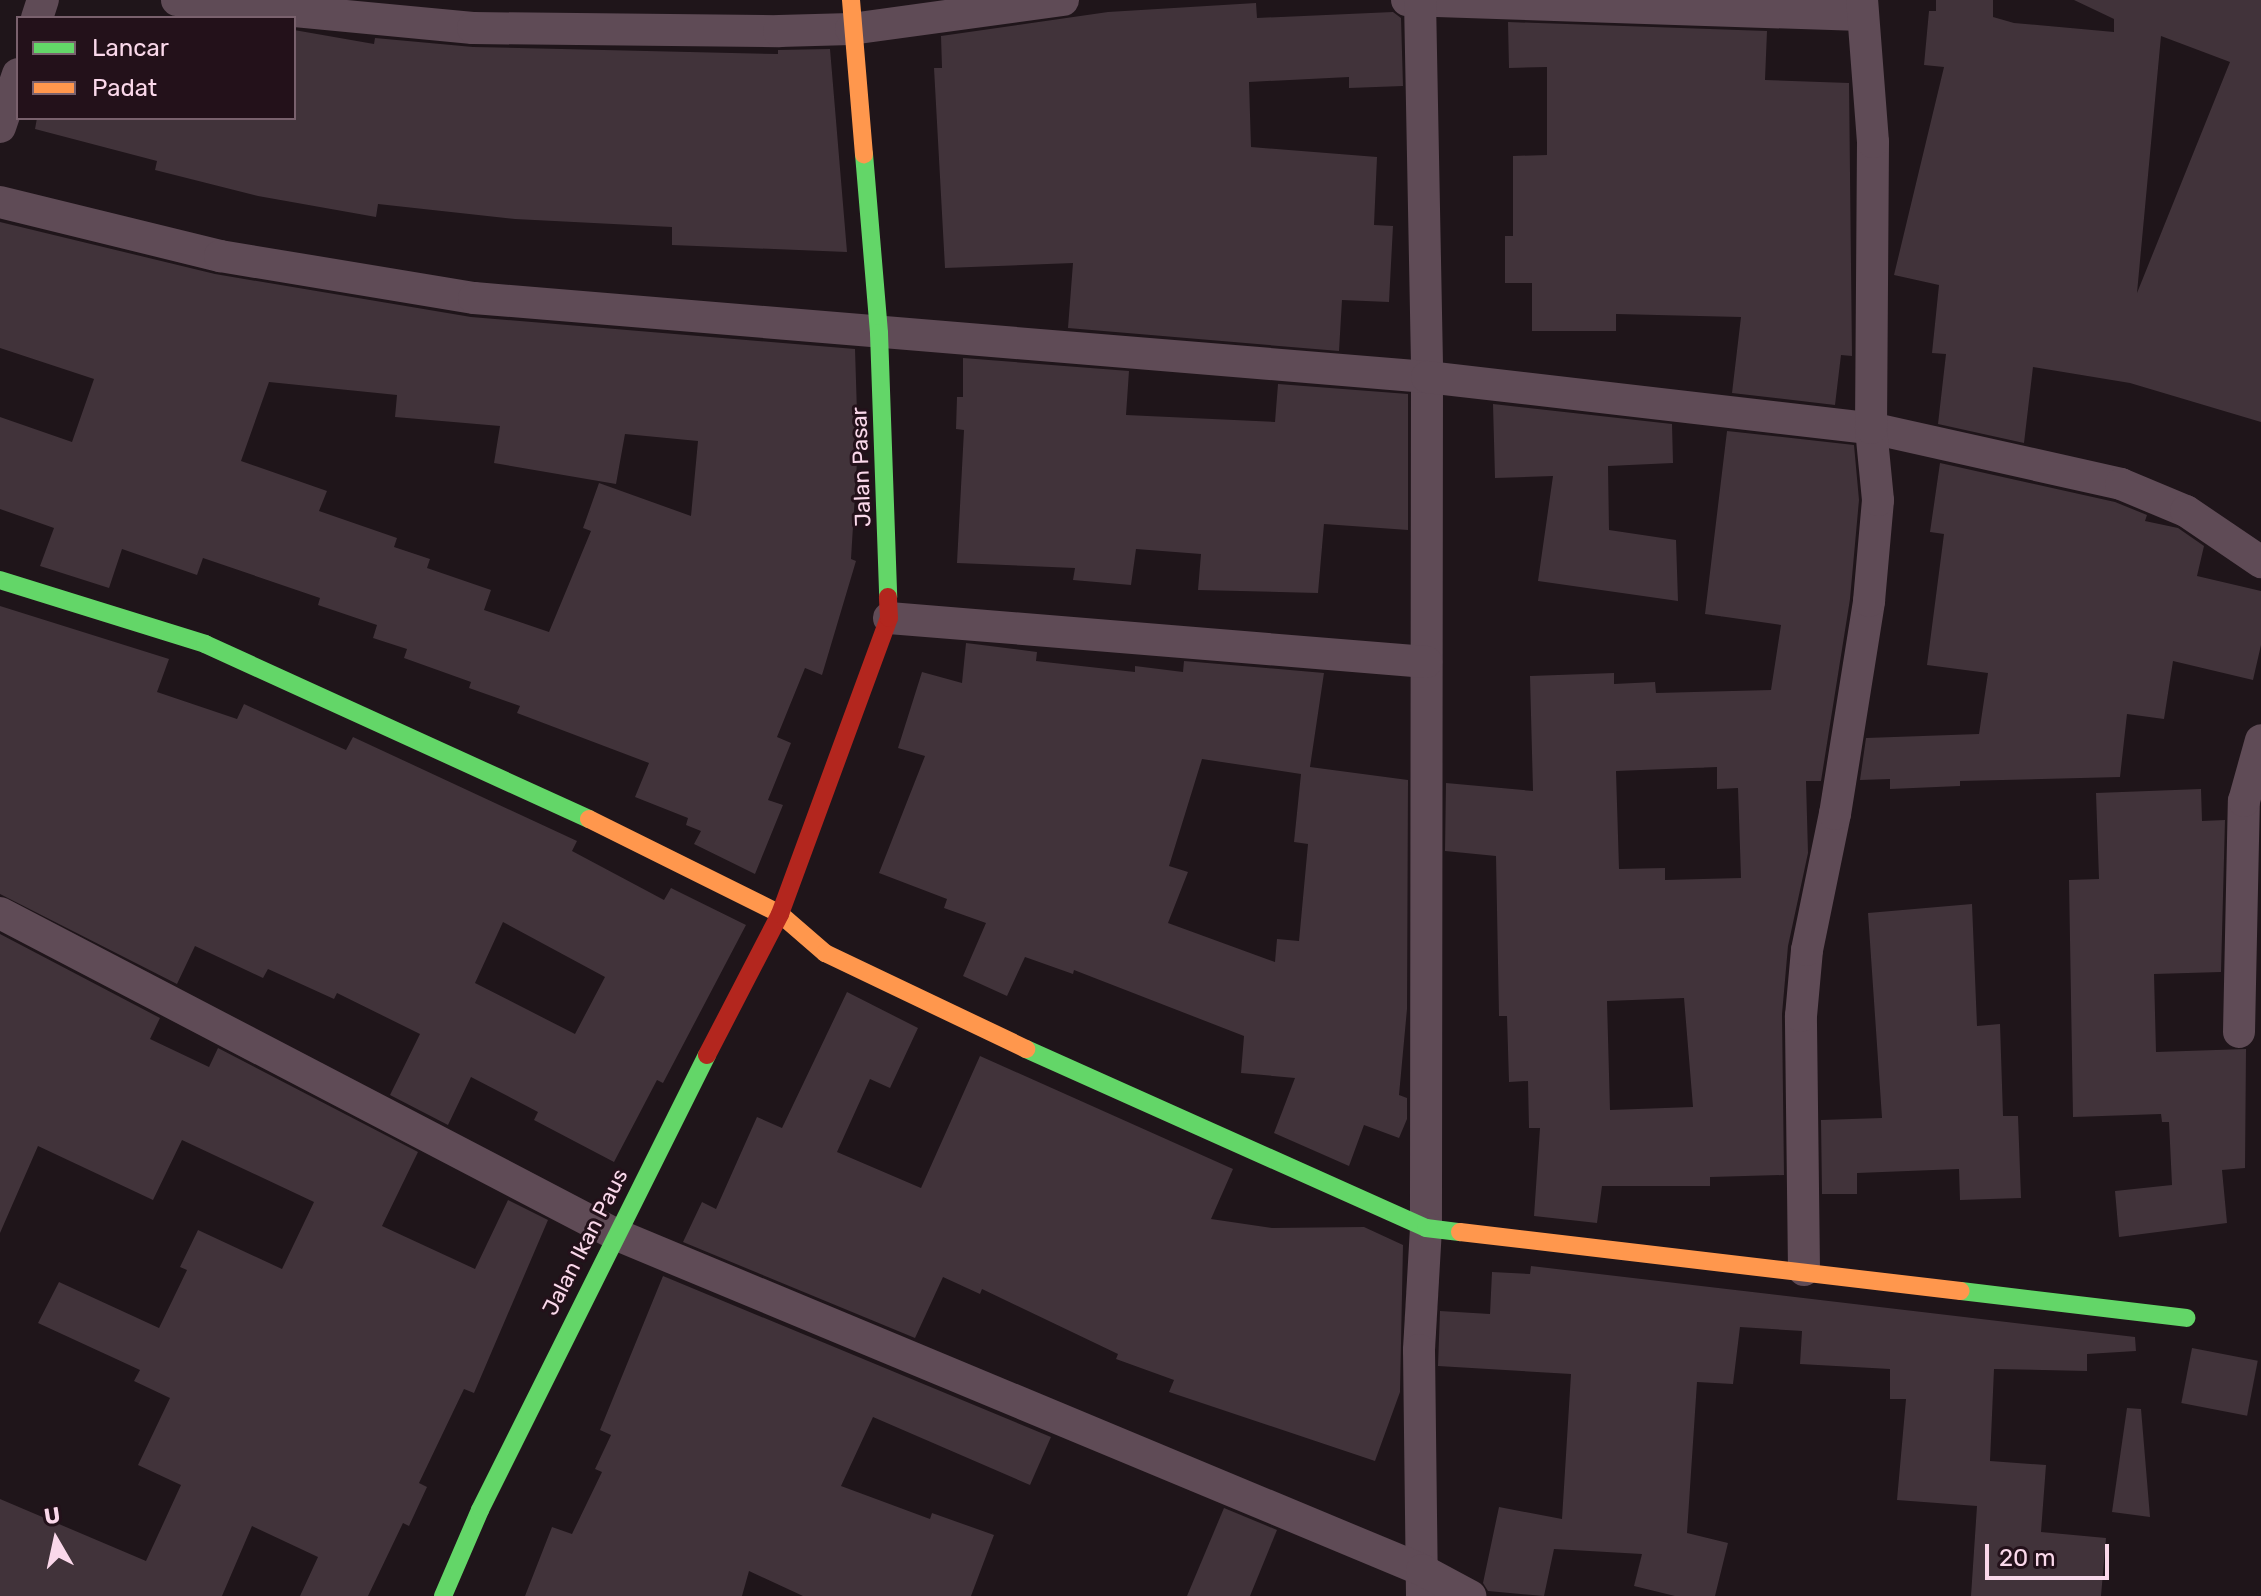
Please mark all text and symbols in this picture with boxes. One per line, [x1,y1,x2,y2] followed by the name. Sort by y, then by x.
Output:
[16,16,296,120] legend
[92,34,169,62] text: Lancar
[92,74,157,102] text: Padat
[846,407,876,527] street label: Jalan Pasar
[537,1164,633,1320] street label: Jalan Ikan Paus
[16,1500,96,1580] north arrow
[42,1501,62,1530] text: U
[1989,1528,2113,1578] scale bar
[1999,1544,2056,1572] text: 20 m

